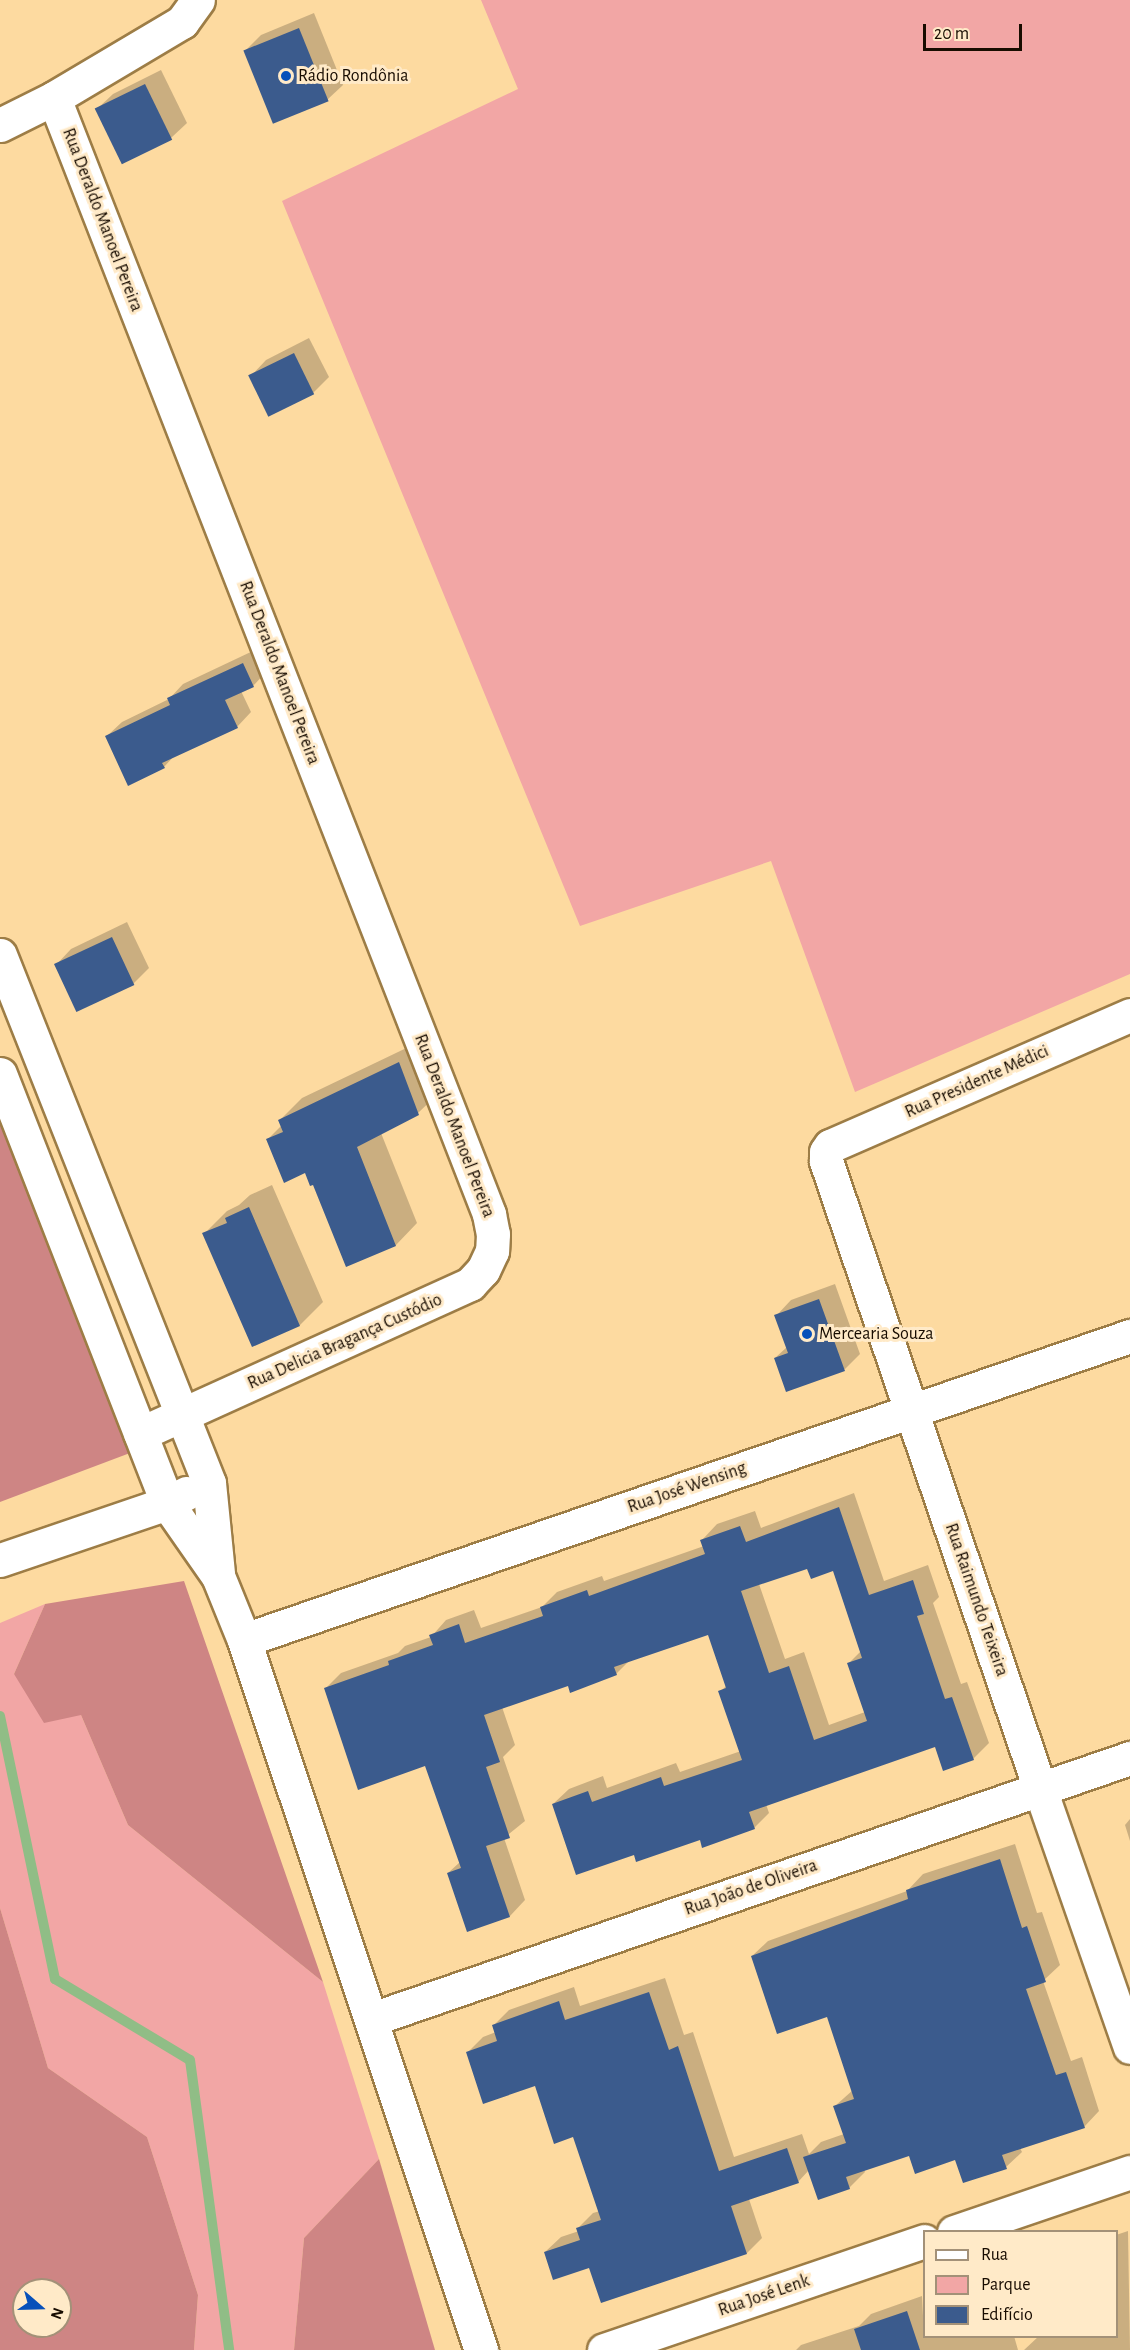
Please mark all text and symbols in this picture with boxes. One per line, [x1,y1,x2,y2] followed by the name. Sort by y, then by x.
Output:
[926,12,1025,50] scale bar
[934,25,969,43] text: 20 m
[298,65,409,87] place label: Rádio Rondônia
[279,69,293,83] marker: Rádio Rondônia
[57,125,147,315] street label: Rua Deraldo Manoel Pereira
[234,578,324,768] street label: Rua Deraldo Manoel Pereira
[409,1031,499,1221] street label: Rua Deraldo Manoel Pereira
[902,1041,1052,1123] street label: Rua Presidente Médici
[244,1289,446,1395] street label: Rua Delicia Bragança Custódio
[819,1323,934,1345] place label: Mercearia Souza
[800,1327,814,1341] marker: Mercearia Souza
[625,1458,749,1518] street label: Rua José Wensing
[940,1521,1012,1679] street label: Rua Raimundo Teixeira
[682,1855,820,1921] street label: Rua João de Oliveira
[923,2230,1118,2338] legend
[981,2246,1008,2264] text: Rua
[716,2270,812,2322] street label: Rua José Lenk
[981,2276,1030,2294] text: Parque
[12,2278,72,2338] north arrow
[48,2306,66,2321] text: N
[981,2306,1033,2324] text: Edifício

